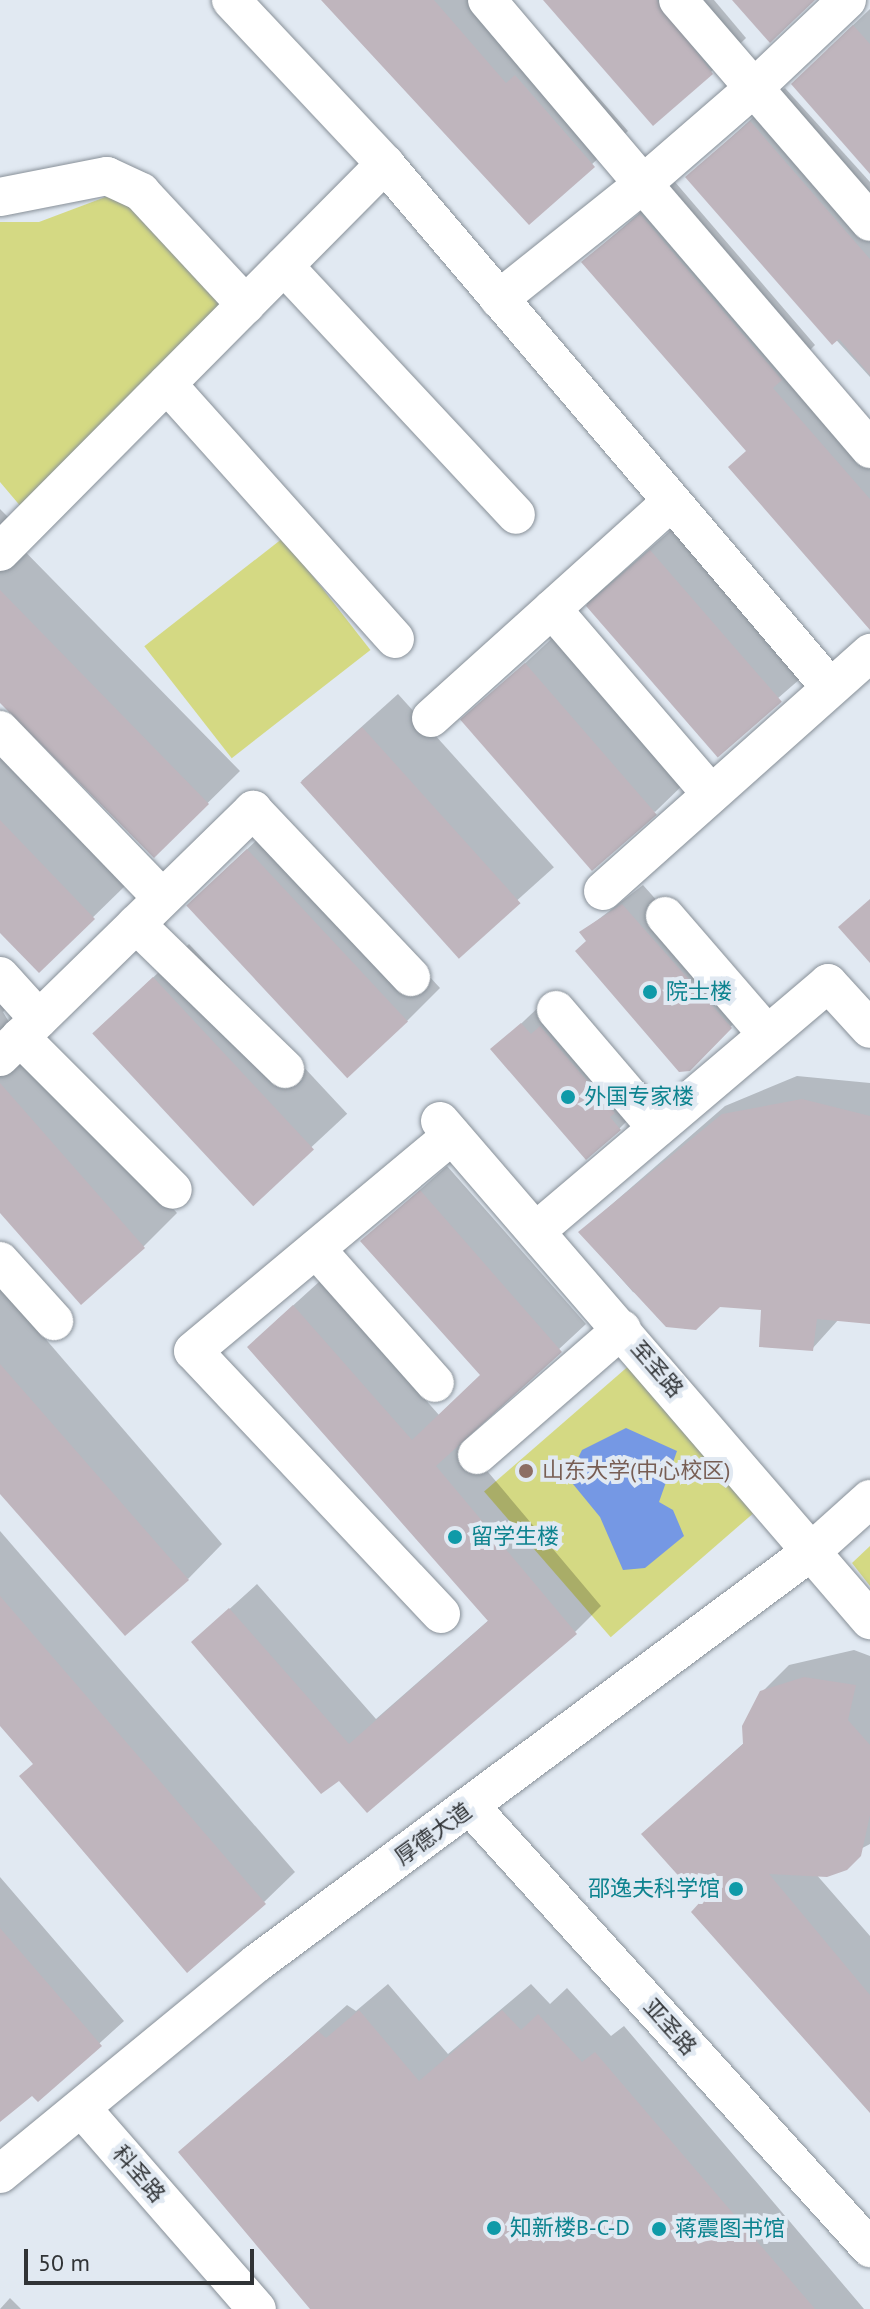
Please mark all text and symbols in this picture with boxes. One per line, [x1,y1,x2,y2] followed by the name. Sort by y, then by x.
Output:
[666,979,732,1005] place label: 院士楼
[641,983,659,1001] marker: 院士楼
[584,1084,694,1110] place label: 外国专家楼
[559,1088,577,1106] marker: 外国专家楼
[625,1335,689,1403] street label: 至圣路
[542,1458,730,1484] place label: 山东大学(中心校区)
[517,1462,535,1480] marker: 山东大学(中心校区)
[471,1524,559,1550] place label: 留学生楼
[446,1528,464,1546] marker: 留学生楼
[390,1797,476,1871] street label: 厚德大道
[588,1876,720,1902] place label: 邵逸夫科学馆
[727,1880,745,1898] marker: 邵逸夫科学馆
[638,1994,702,2060] street label: 亚圣路
[107,2140,171,2208] street label: 科圣路
[510,2215,630,2241] place label: 知新楼B-C-D
[675,2216,785,2242] place label: 蒋震图书馆
[485,2219,503,2237] marker: 知新楼B-C-D
[650,2220,668,2238] marker: 蒋震图书馆
[28,2233,258,2283] scale bar
[38,2247,90,2278] text: 50 m

